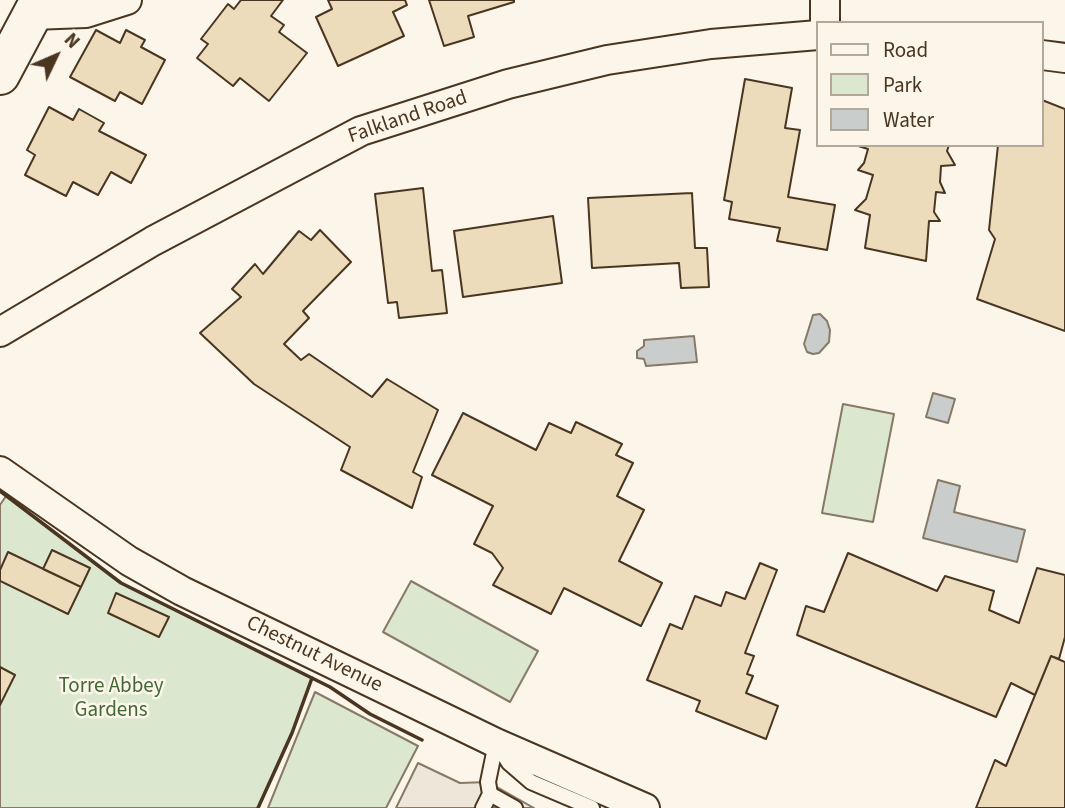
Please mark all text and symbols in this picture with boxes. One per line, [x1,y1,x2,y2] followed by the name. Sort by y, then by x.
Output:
[21,21,91,91] north arrow
[816,21,1044,147] legend
[57,27,86,55] text: N
[883,35,928,65] text: Road
[883,70,922,100] text: Park
[345,86,471,150] street label: Falkland Road
[883,105,934,135] text: Water
[242,611,386,699] street label: Chestnut Avenue
[58,674,164,724] park label: Torre Abbey Gardens

